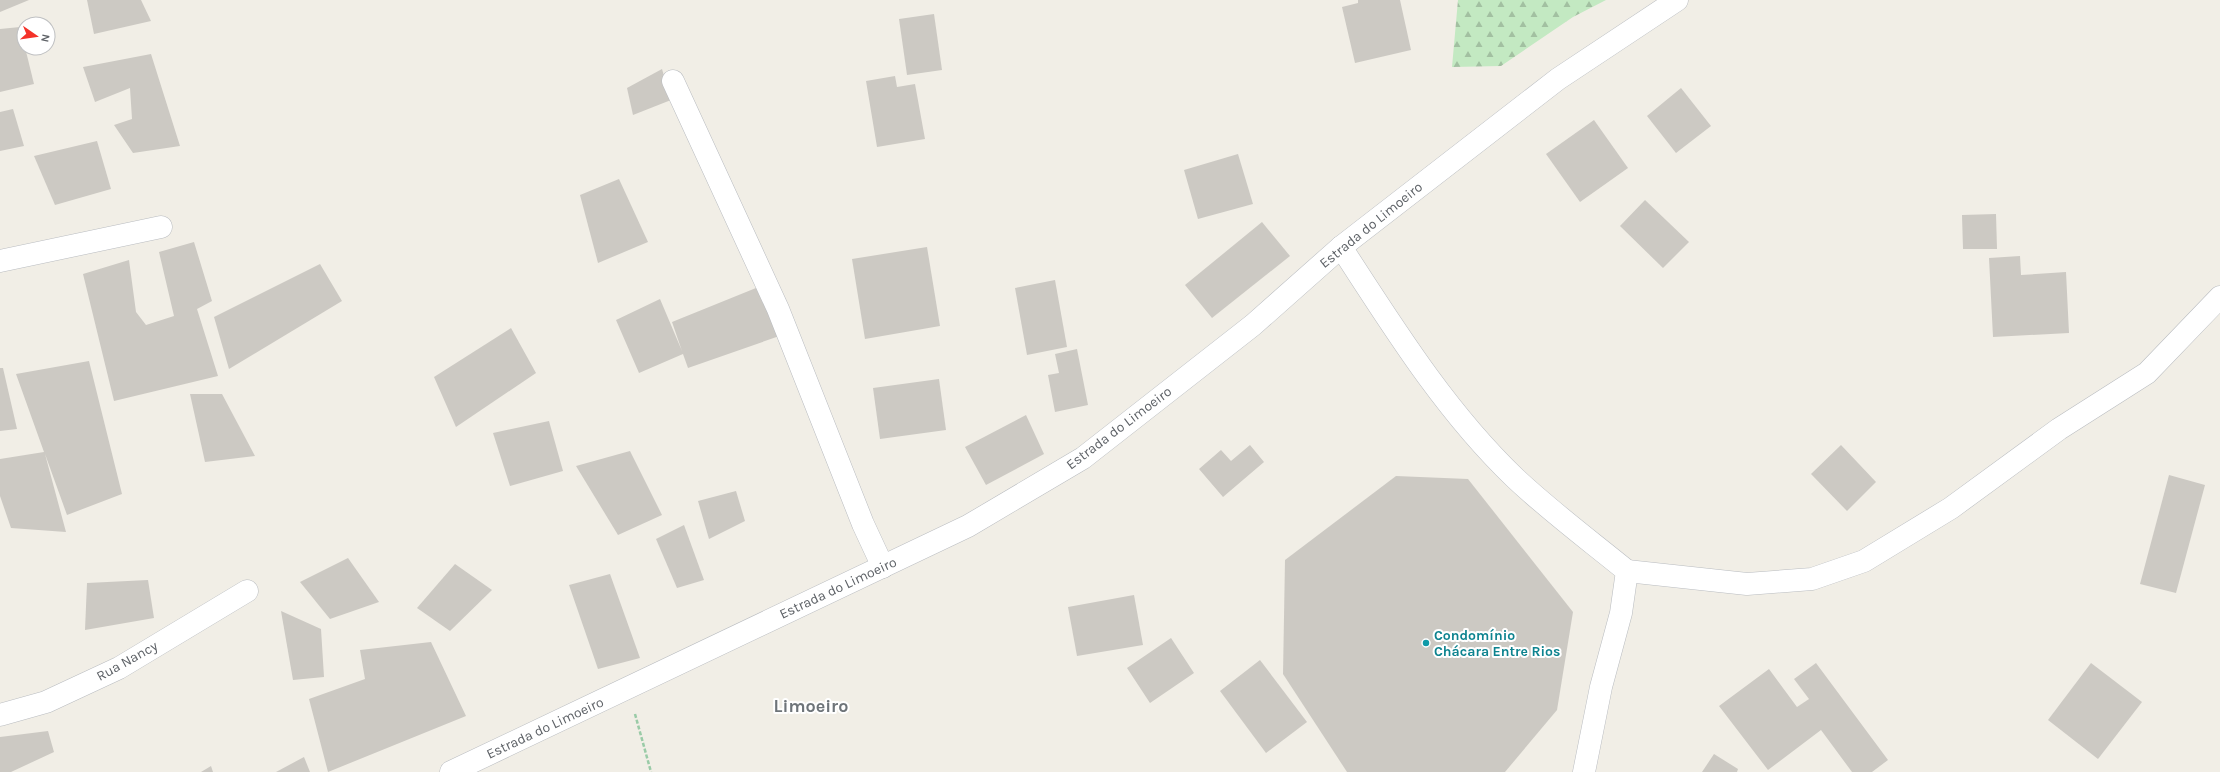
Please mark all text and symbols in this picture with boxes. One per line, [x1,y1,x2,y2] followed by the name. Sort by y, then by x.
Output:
[16,16,56,56] north arrow
[38,33,52,43] text: N
[1316,178,1426,272] street label: Estrada do Limoeiro
[1063,383,1175,473] street label: Estrada do Limoeiro
[777,553,899,623] street label: Estrada do Limoeiro
[1434,627,1560,660] place label: Condomínio Chácara Entre Rios
[93,637,161,685] street label: Rua Nancy
[1421,638,1431,648] marker: Condomínio Chácara Entre Rios
[484,693,606,763] street label: Estrada do Limoeiro
[774,695,848,717] district label: Limoeiro

